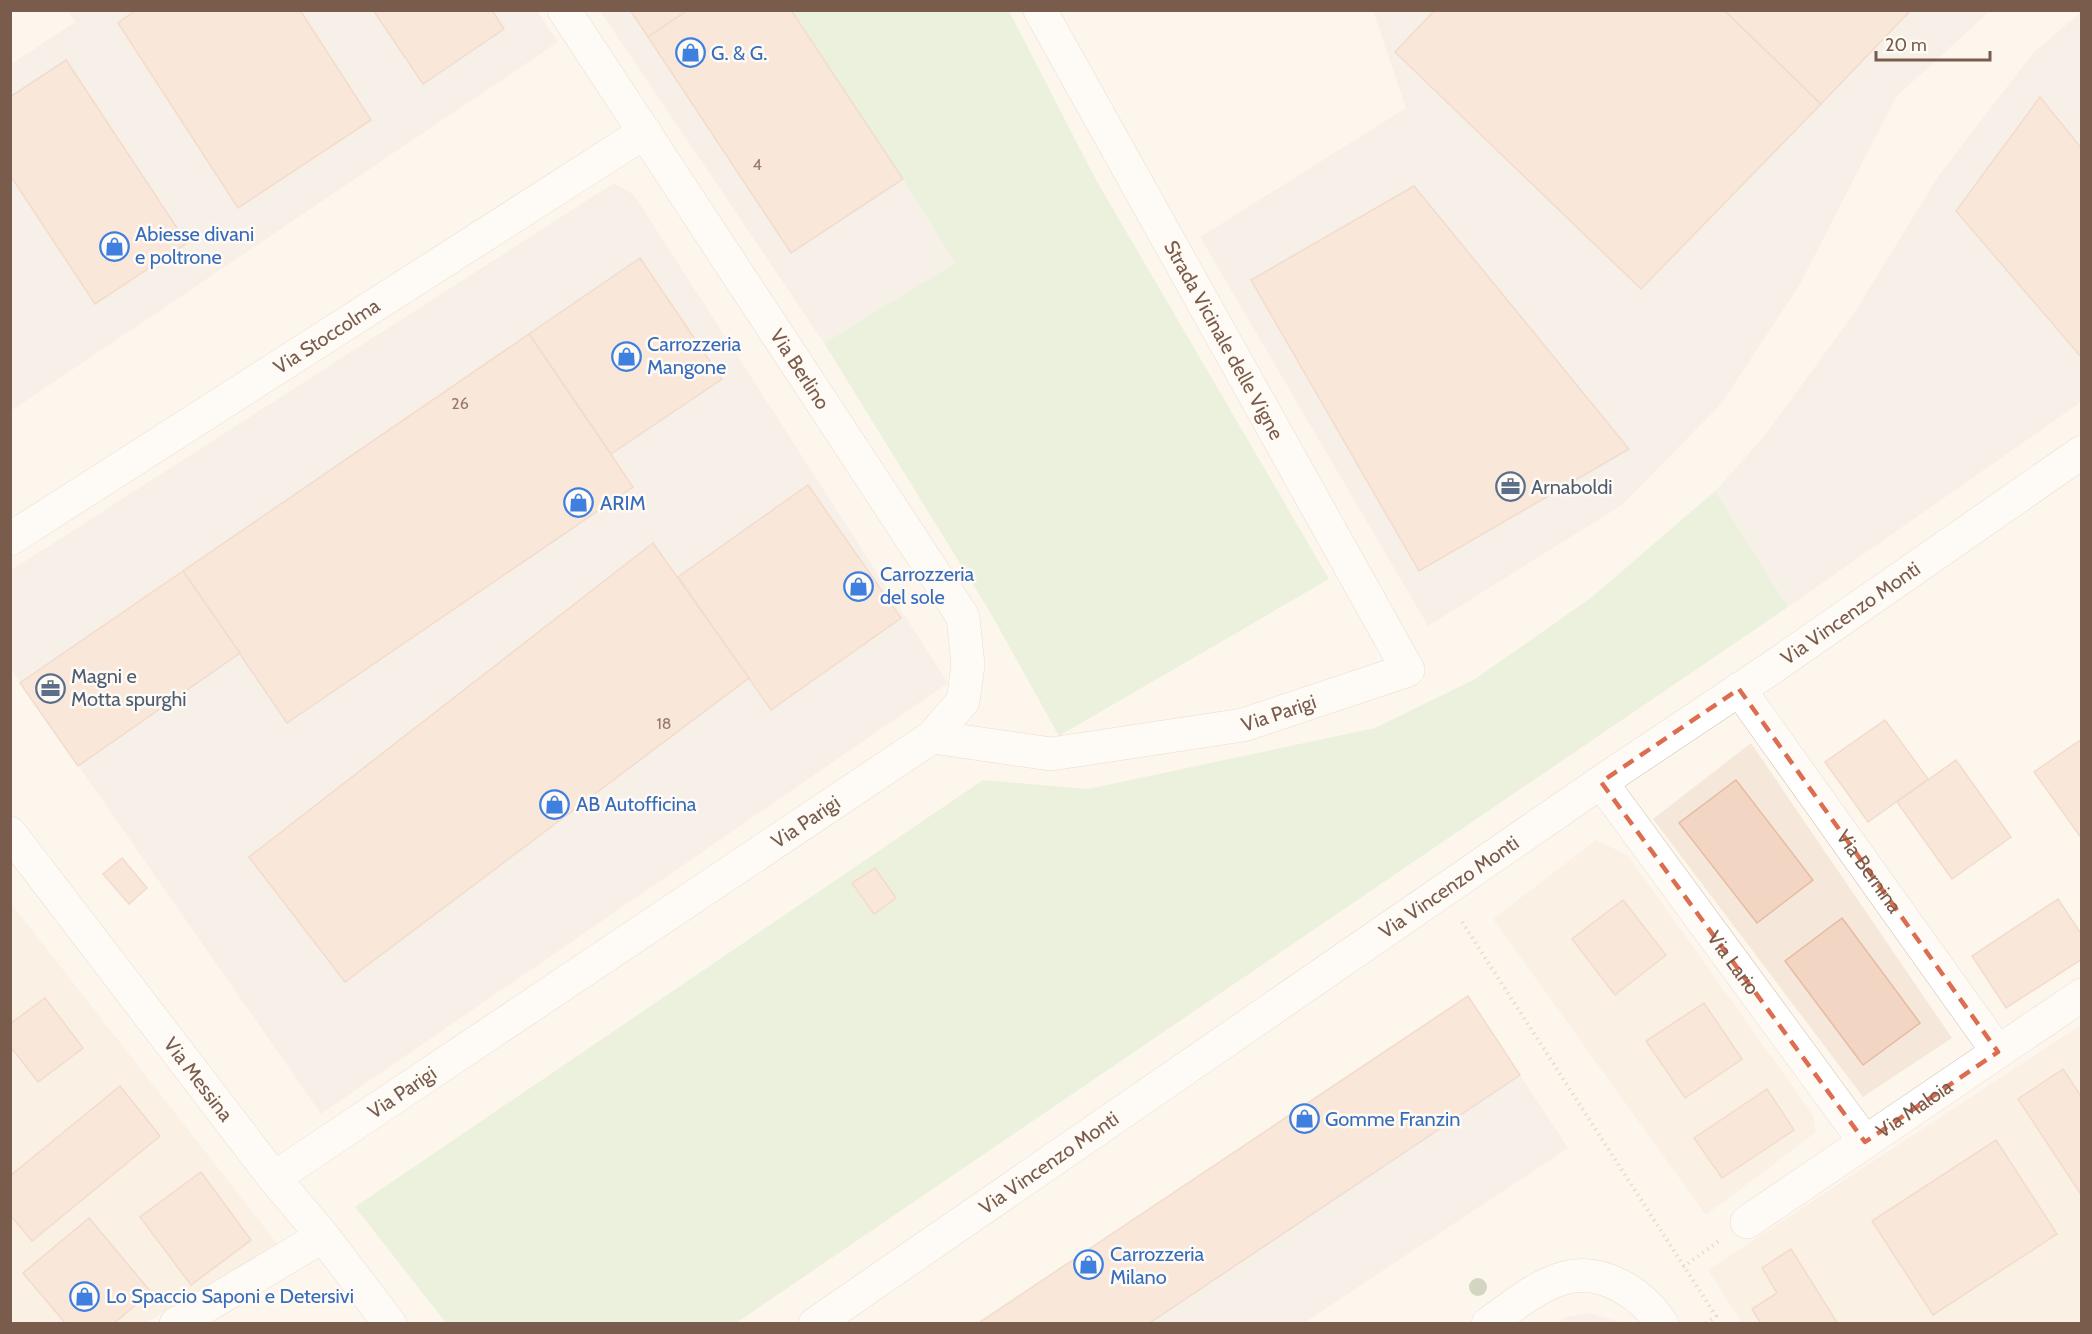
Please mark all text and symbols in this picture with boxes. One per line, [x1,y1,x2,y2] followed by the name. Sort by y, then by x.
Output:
[1876,24,1990,62] scale bar
[1885,34,1927,56] text: 20 m
[674,37,706,69] shop icon: G. & G.
[711,41,767,65] place label: G. & G.
[752,155,762,174] house number: 4
[135,222,254,269] place label: Abiesse divani e poltrone
[98,230,130,262] shop icon: Abiesse divani e poltrone
[1159,236,1289,444] street label: Strada Vicinale delle Vigne
[269,293,384,379] street label: Via Stoccolma
[765,324,835,414] street label: Via Berlino
[647,332,742,379] place label: Carrozzeria Mangone
[610,340,642,372] shop icon: Carrozzeria Mangone
[451,394,469,413] house number: 26
[1494,471,1526,503] office icon: Arnaboldi
[1531,475,1612,499] place label: Arnaboldi
[563,487,595,519] shop icon: ARIM
[600,491,646,515] place label: ARIM
[1776,556,1925,670] street label: Via Vincenzo Monti
[880,562,975,609] place label: Carrozzeria del sole
[843,570,875,602] shop icon: Carrozzeria del sole
[71,664,187,711] place label: Magni e Motta spurghi
[34,672,66,704] office icon: Magni e Motta spurghi
[1238,689,1319,737] street label: Via Parigi
[657,714,671,733] house number: 18
[539,788,571,820] shop icon: AB Autofficina
[767,790,844,853] street label: Via Parigi
[576,792,697,816] place label: AB Autofficina
[1831,825,1907,918] street label: Via Bernina
[1375,830,1523,943] street label: Via Vincenzo Monti
[1702,926,1765,999] street label: Via Lario
[159,1032,238,1126] street label: Via Messina
[363,1061,441,1124] street label: Via Parigi
[1872,1074,1957,1143] street label: Via Maloia
[1288,1103,1320,1135] shop icon: Gomme Franzin
[974,1106,1123,1219] street label: Via Vincenzo Monti
[1325,1107,1461,1131] place label: Gomme Franzin
[1110,1242,1205,1289] place label: Carrozzeria Milano
[1073,1249,1105,1281] shop icon: Carrozzeria Milano
[69,1280,101,1312] shop icon: Lo Spaccio Saponi e Detersivi
[106,1284,354,1308] place label: Lo Spaccio Saponi e Detersivi

